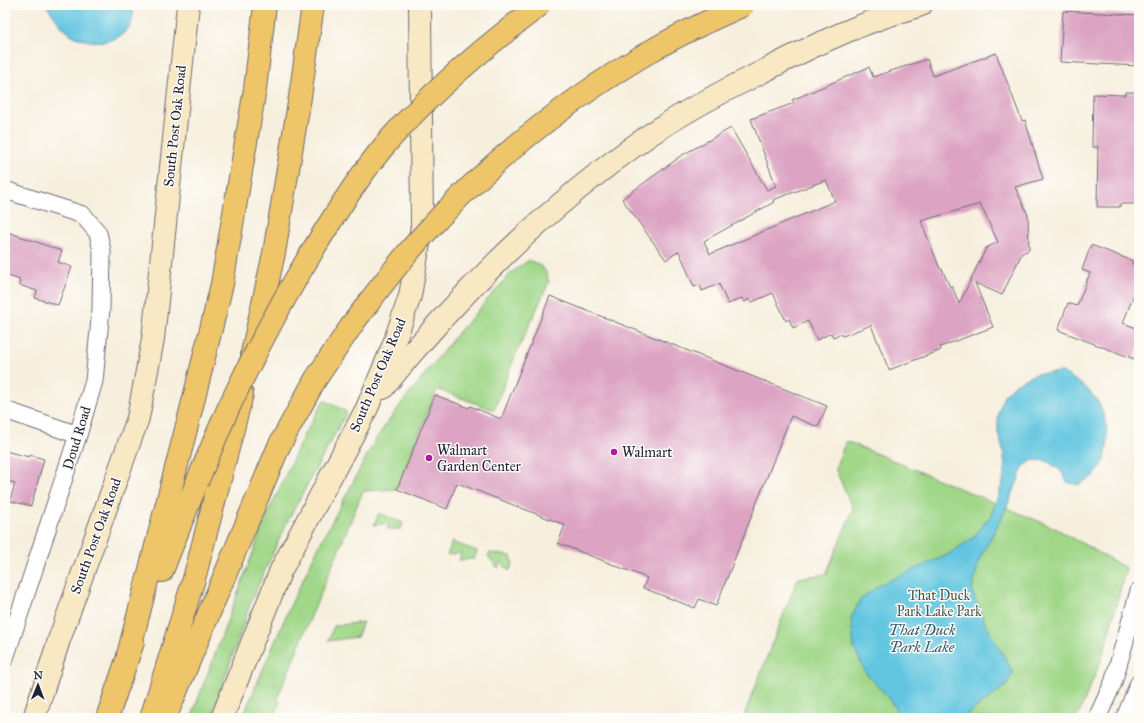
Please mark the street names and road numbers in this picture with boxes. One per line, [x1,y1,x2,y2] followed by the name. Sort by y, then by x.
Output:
[160,64,190,188] street label: South Post Oak Road
[346,315,410,435] street label: South Post Oak Road
[59,404,95,472] street label: Doud Road
[67,476,125,596] street label: South Post Oak Road

